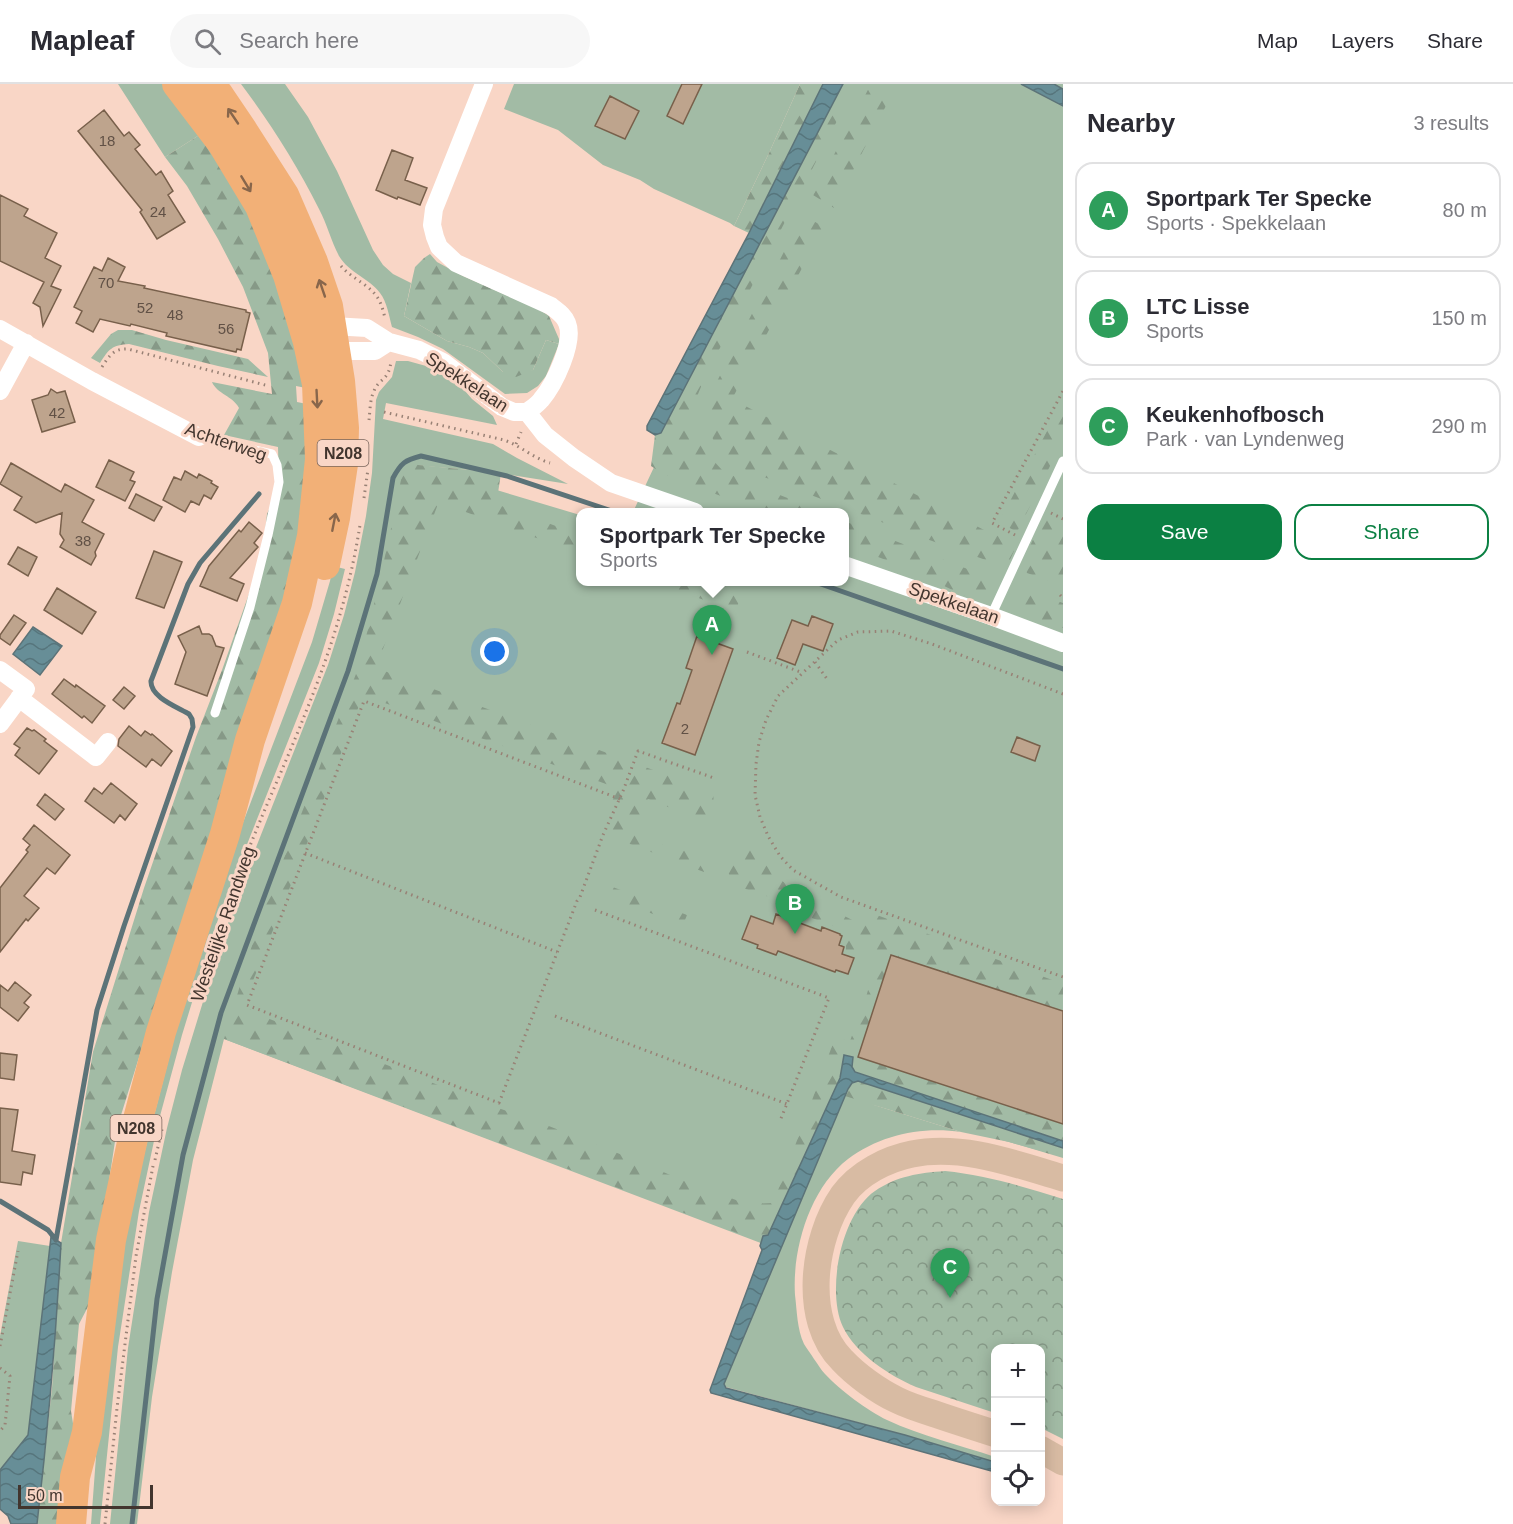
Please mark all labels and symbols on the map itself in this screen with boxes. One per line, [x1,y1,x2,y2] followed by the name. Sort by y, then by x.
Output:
[227,108,239,124] one-way arrow
[99,132,115,149] house number: 18
[241,175,253,192] one-way arrow
[150,203,166,220] house number: 24
[98,274,114,291] house number: 70
[315,279,326,298] one-way arrow
[137,299,153,316] house number: 52
[167,306,183,323] house number: 48
[218,320,234,337] house number: 56
[422,348,512,416] street label: Spekkelaan
[312,389,323,409] one-way arrow
[49,404,65,421] house number: 42
[183,419,269,465] street label: Achterweg
[318,440,368,466] road number: N208
[329,513,340,532] one-way arrow
[75,532,91,549] house number: 38
[906,578,1002,628] street label: Spekkelaan
[692,606,732,655] pin: A
[480,637,509,666] your location
[681,720,689,737] house number: 2
[187,844,259,1004] street label: Westelijke Randweg
[776,884,814,934] pin: B
[110,1115,162,1141] road number: N208
[930,1248,970,1298] pin: C
[18,1482,153,1510] scale bar

